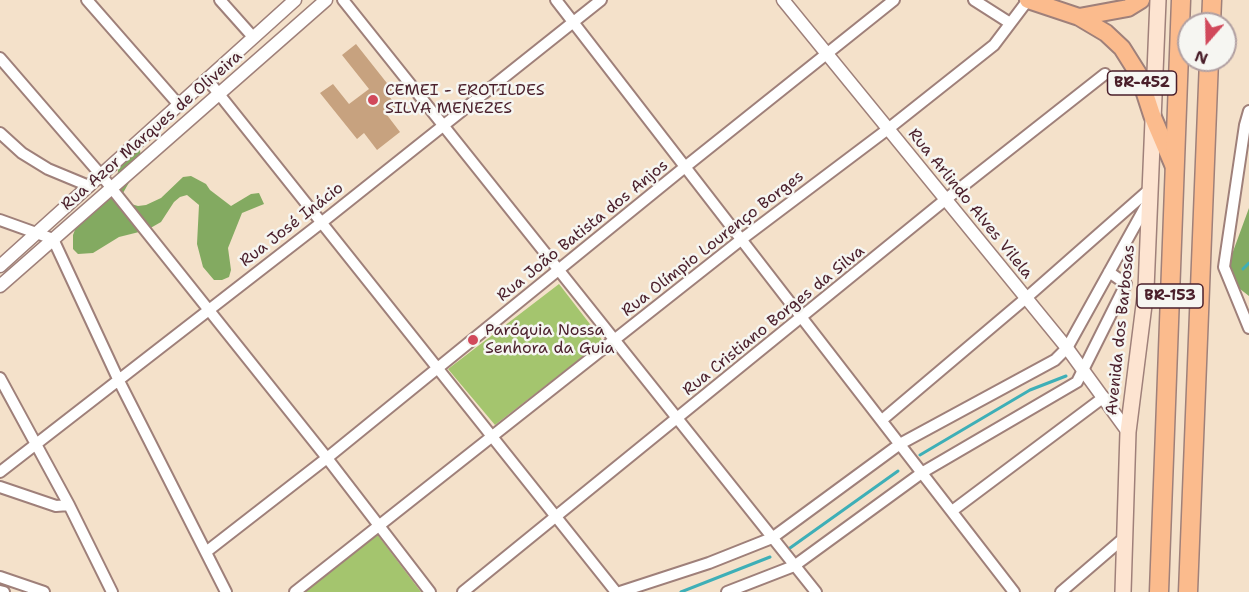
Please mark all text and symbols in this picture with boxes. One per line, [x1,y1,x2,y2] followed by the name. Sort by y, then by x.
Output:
[1177,12,1237,72] north arrow
[1192,45,1211,70] text: N
[58,47,246,215] street label: Rua Azor Marques de Oliveira
[1108,71,1176,95] road number: BR-452
[385,81,545,119] place label: CEMEI - EROTILDES SILVA MENEZES
[366,93,380,107] marker: CEMEI - EROTILDES SILVA MENEZES
[903,125,1037,283] street label: Rua Arlindo Alves Vilela
[494,156,672,306] street label: Rua João Batista dos Anjos
[618,167,808,321] street label: Rua Olímpio Lourenço Borges
[236,179,348,271] street label: Rua José Inácio
[679,242,869,400] street label: Rua Cristiano Borges da Silva
[1102,244,1140,416] street label: Avenida dos Barbosas
[1137,284,1203,308] road number: BR-153
[485,321,614,359] place label: Paróquia Nossa Senhora da Guia
[466,333,480,347] marker: Paróquia Nossa Senhora da Guia

